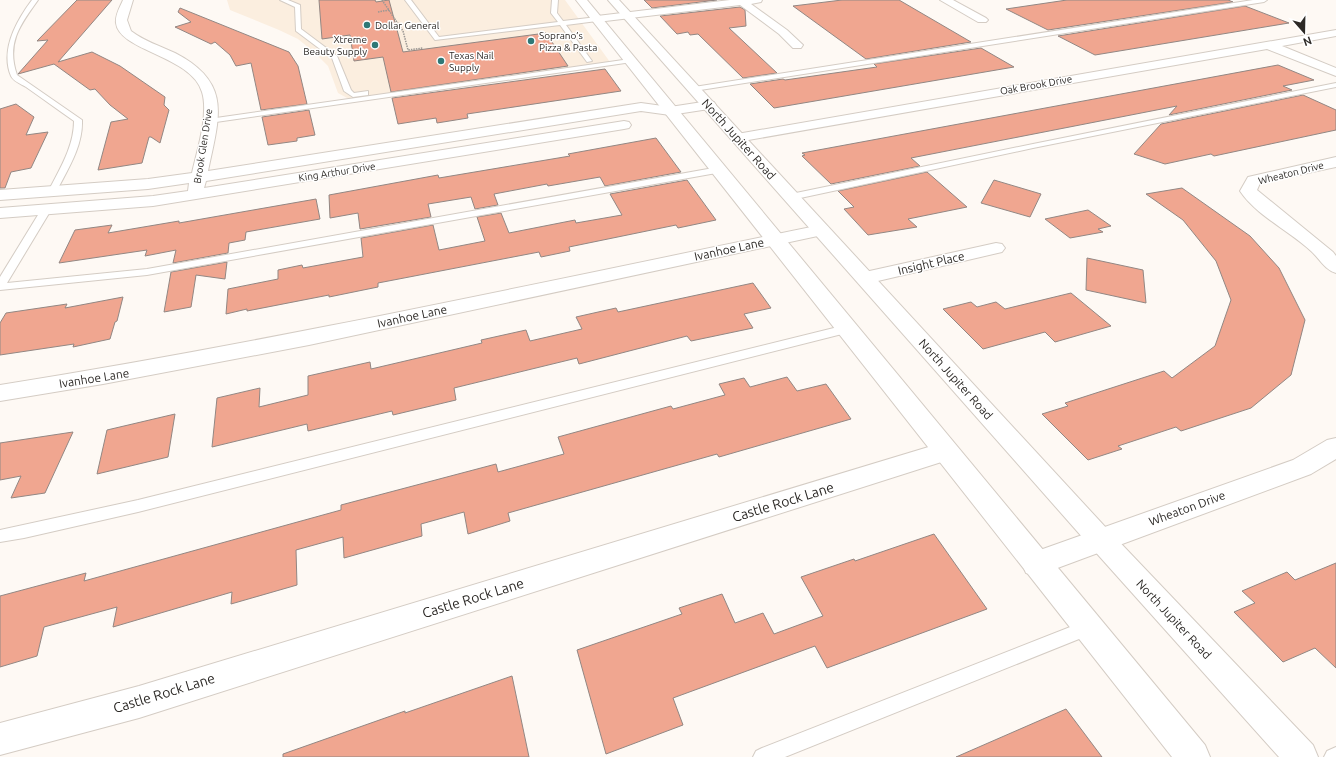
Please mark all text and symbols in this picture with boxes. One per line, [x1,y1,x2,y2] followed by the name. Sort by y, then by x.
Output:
[1284,12,1324,52] north arrow
[362,20,372,30] marker: Dollar General
[375,20,440,31] place label: Dollar General
[539,30,597,53] place label: Soprano’s Pizza & Pasta
[303,34,367,57] place label: Xtreme Beauty Supply
[1302,34,1313,48] text: N
[526,36,536,46] marker: Soprano’s Pizza & Pasta
[370,40,380,50] marker: Xtreme Beauty Supply
[449,50,494,73] place label: Texas Nail Supply
[436,56,446,66] marker: Texas Nail Supply
[999,73,1073,97] street label: Oak Brook Drive
[700,96,778,182] street label: North Jupiter Road
[192,108,214,184] street label: Brook Glen Drive
[298,160,376,184] street label: King Arthur Drive
[1257,160,1325,186] street label: Wheaton Drive
[693,235,765,263] street label: Ivanhoe Lane
[896,249,966,277] street label: Insight Place
[376,302,448,330] street label: Ivanhoe Lane
[917,336,995,422] street label: North Jupiter Road
[58,366,130,390] street label: Ivanhoe Lane
[730,479,836,525] street label: Castle Rock Lane
[1147,488,1227,528] street label: Wheaton Drive
[420,575,526,621] street label: Castle Rock Lane
[1134,577,1214,661] street label: North Jupiter Road
[111,670,217,716] street label: Castle Rock Lane

